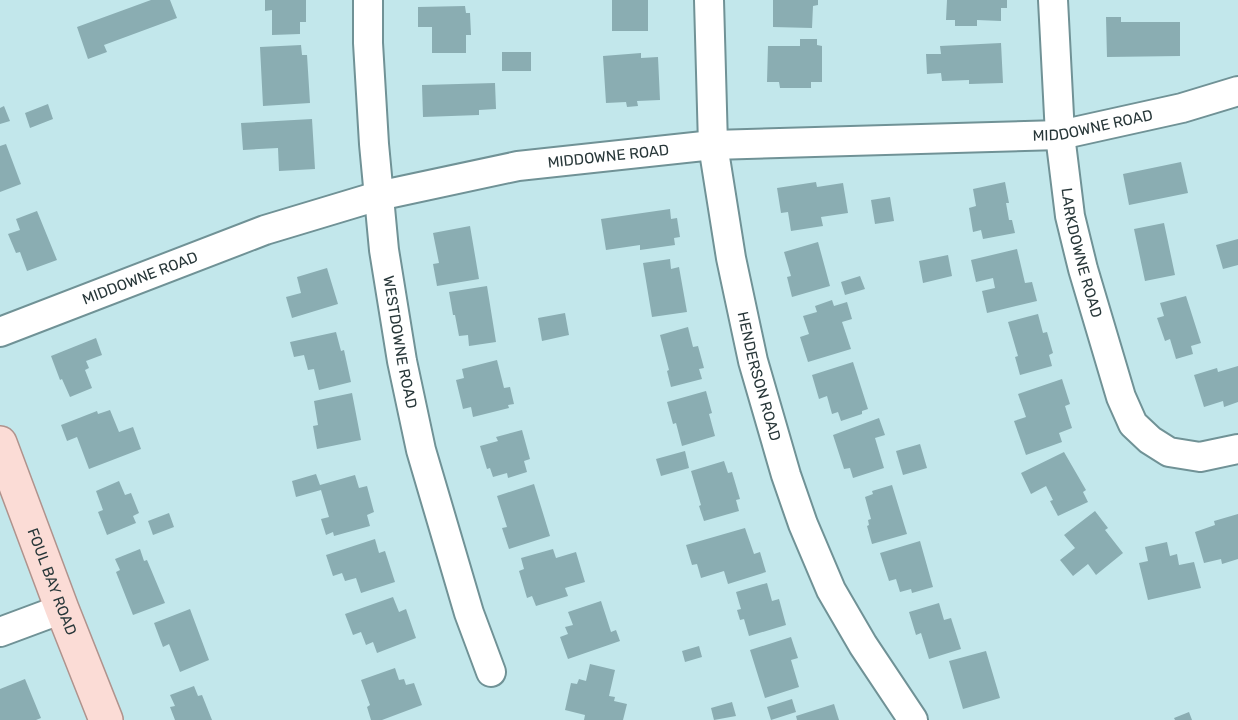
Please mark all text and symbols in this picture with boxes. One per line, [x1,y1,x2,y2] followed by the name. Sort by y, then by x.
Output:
[1032,106,1154,145] street label: MIDDOWNE ROAD
[547,141,670,172] street label: MIDDOWNE ROAD
[1058,187,1106,320] street label: LARKDOWNE ROAD
[80,248,200,308] street label: MIDDOWNE ROAD
[379,274,421,410] street label: WESTDOWNE ROAD
[734,310,785,443] street label: HENDERSON ROAD
[24,526,80,638] street label: FOUL BAY ROAD

